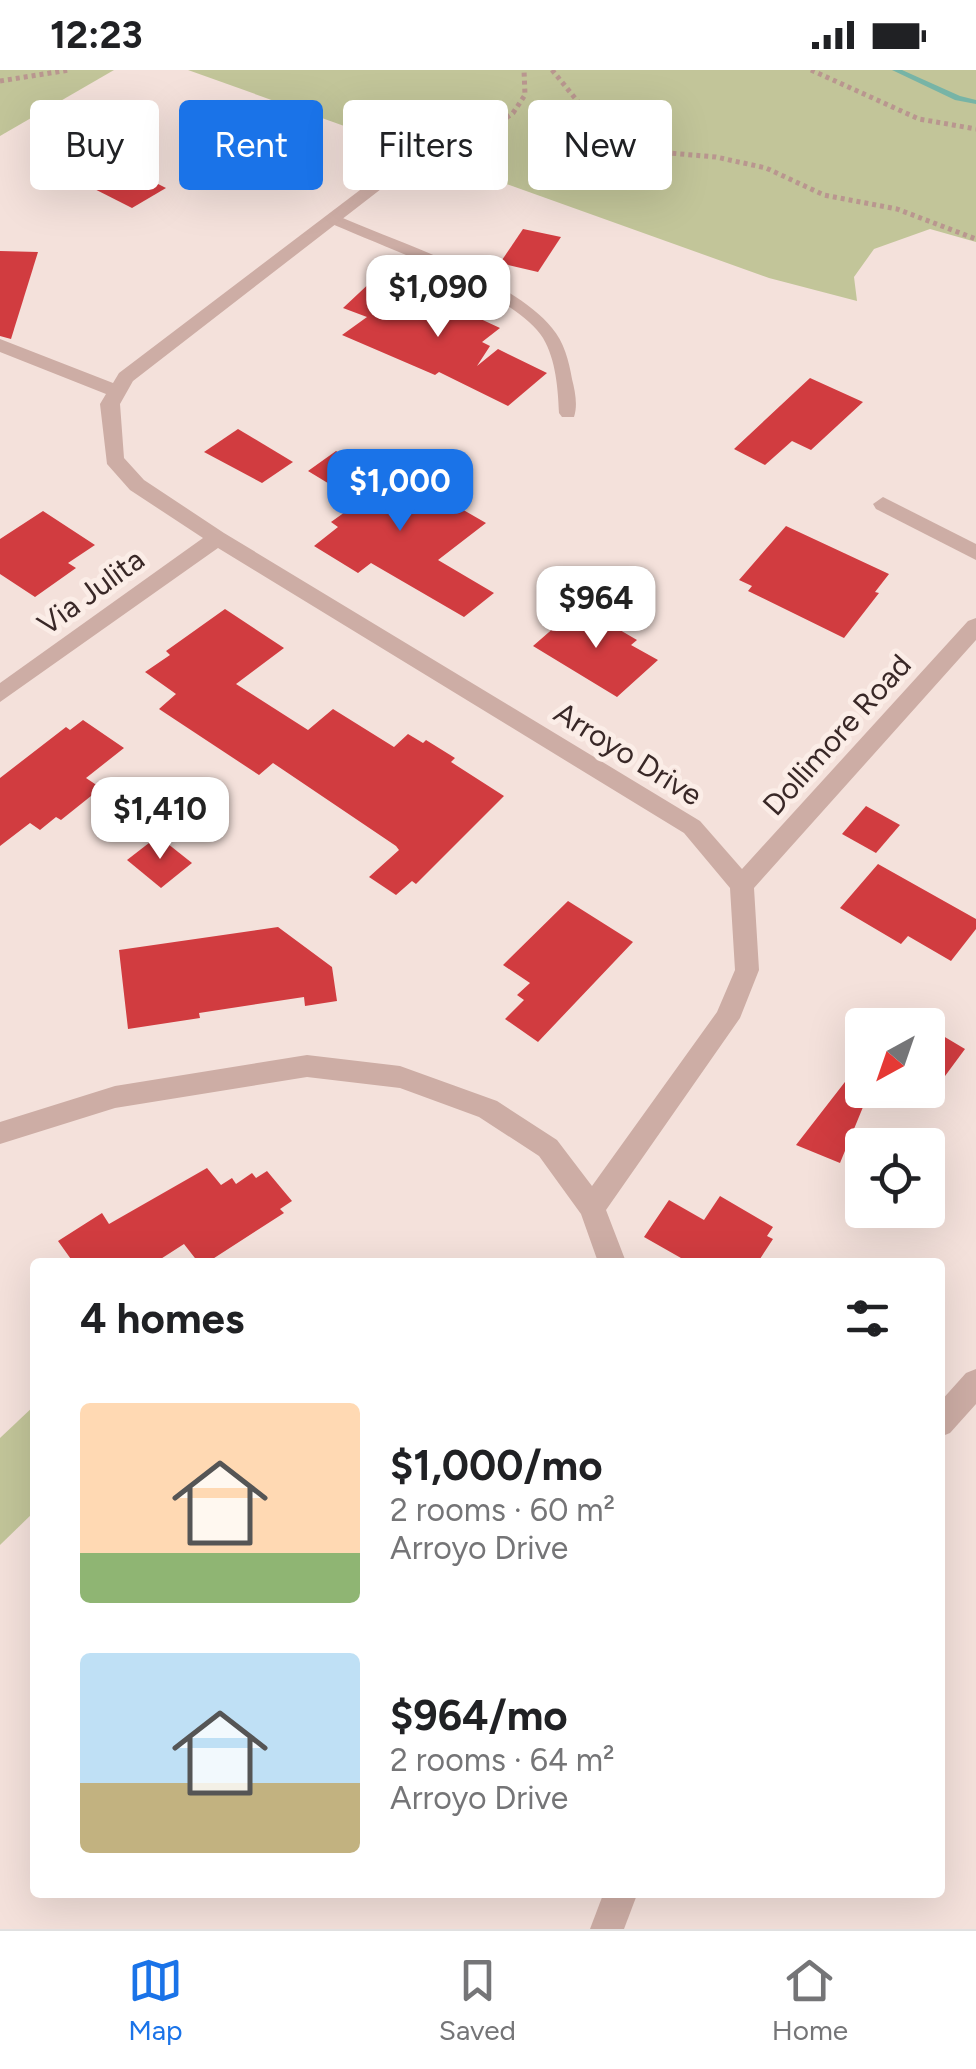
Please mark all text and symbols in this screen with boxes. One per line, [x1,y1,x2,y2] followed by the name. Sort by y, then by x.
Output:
[50,12,143,58] text: 12:23
[30,100,159,190] chip: Buy
[179,100,323,190] chip: Rent
[343,100,508,190] chip: Filters
[528,100,672,190] chip: New
[357,255,519,340] pin: $1,090
[388,268,488,306] text: $1,090
[319,449,481,534] pin: $1,000
[349,462,451,500] text: $1,000
[30,541,151,643] street label: Via Julita
[537,566,655,651] pin: $964
[558,579,634,617] text: $964
[755,646,919,823] street label: Dollimore Road
[548,694,709,814] street label: Arroyo Drive
[79,777,241,862] pin: $1,410
[113,790,207,828] text: $1,410
[845,1008,945,1108] north arrow
[845,1008,945,1228] map controls
[845,1128,945,1228] button: locate
[840,1291,895,1346] icon: filters
[80,1293,244,1344] text: 4 homes
[390,1440,603,1491] text: $1,000/mo
[160,1443,280,1563] icon: home
[390,1491,615,1529] text: 2 rooms · 60 m²
[390,1529,568,1567] text: Arroyo Drive
[390,1690,568,1741] text: $964/mo
[160,1693,280,1813] icon: home
[390,1741,614,1779] text: 2 rooms · 64 m²
[390,1779,568,1817] text: Arroyo Drive
[128,1953,183,2047] tab: Map
[439,1953,516,2047] tab: Saved
[772,1953,848,2047] tab: Home

